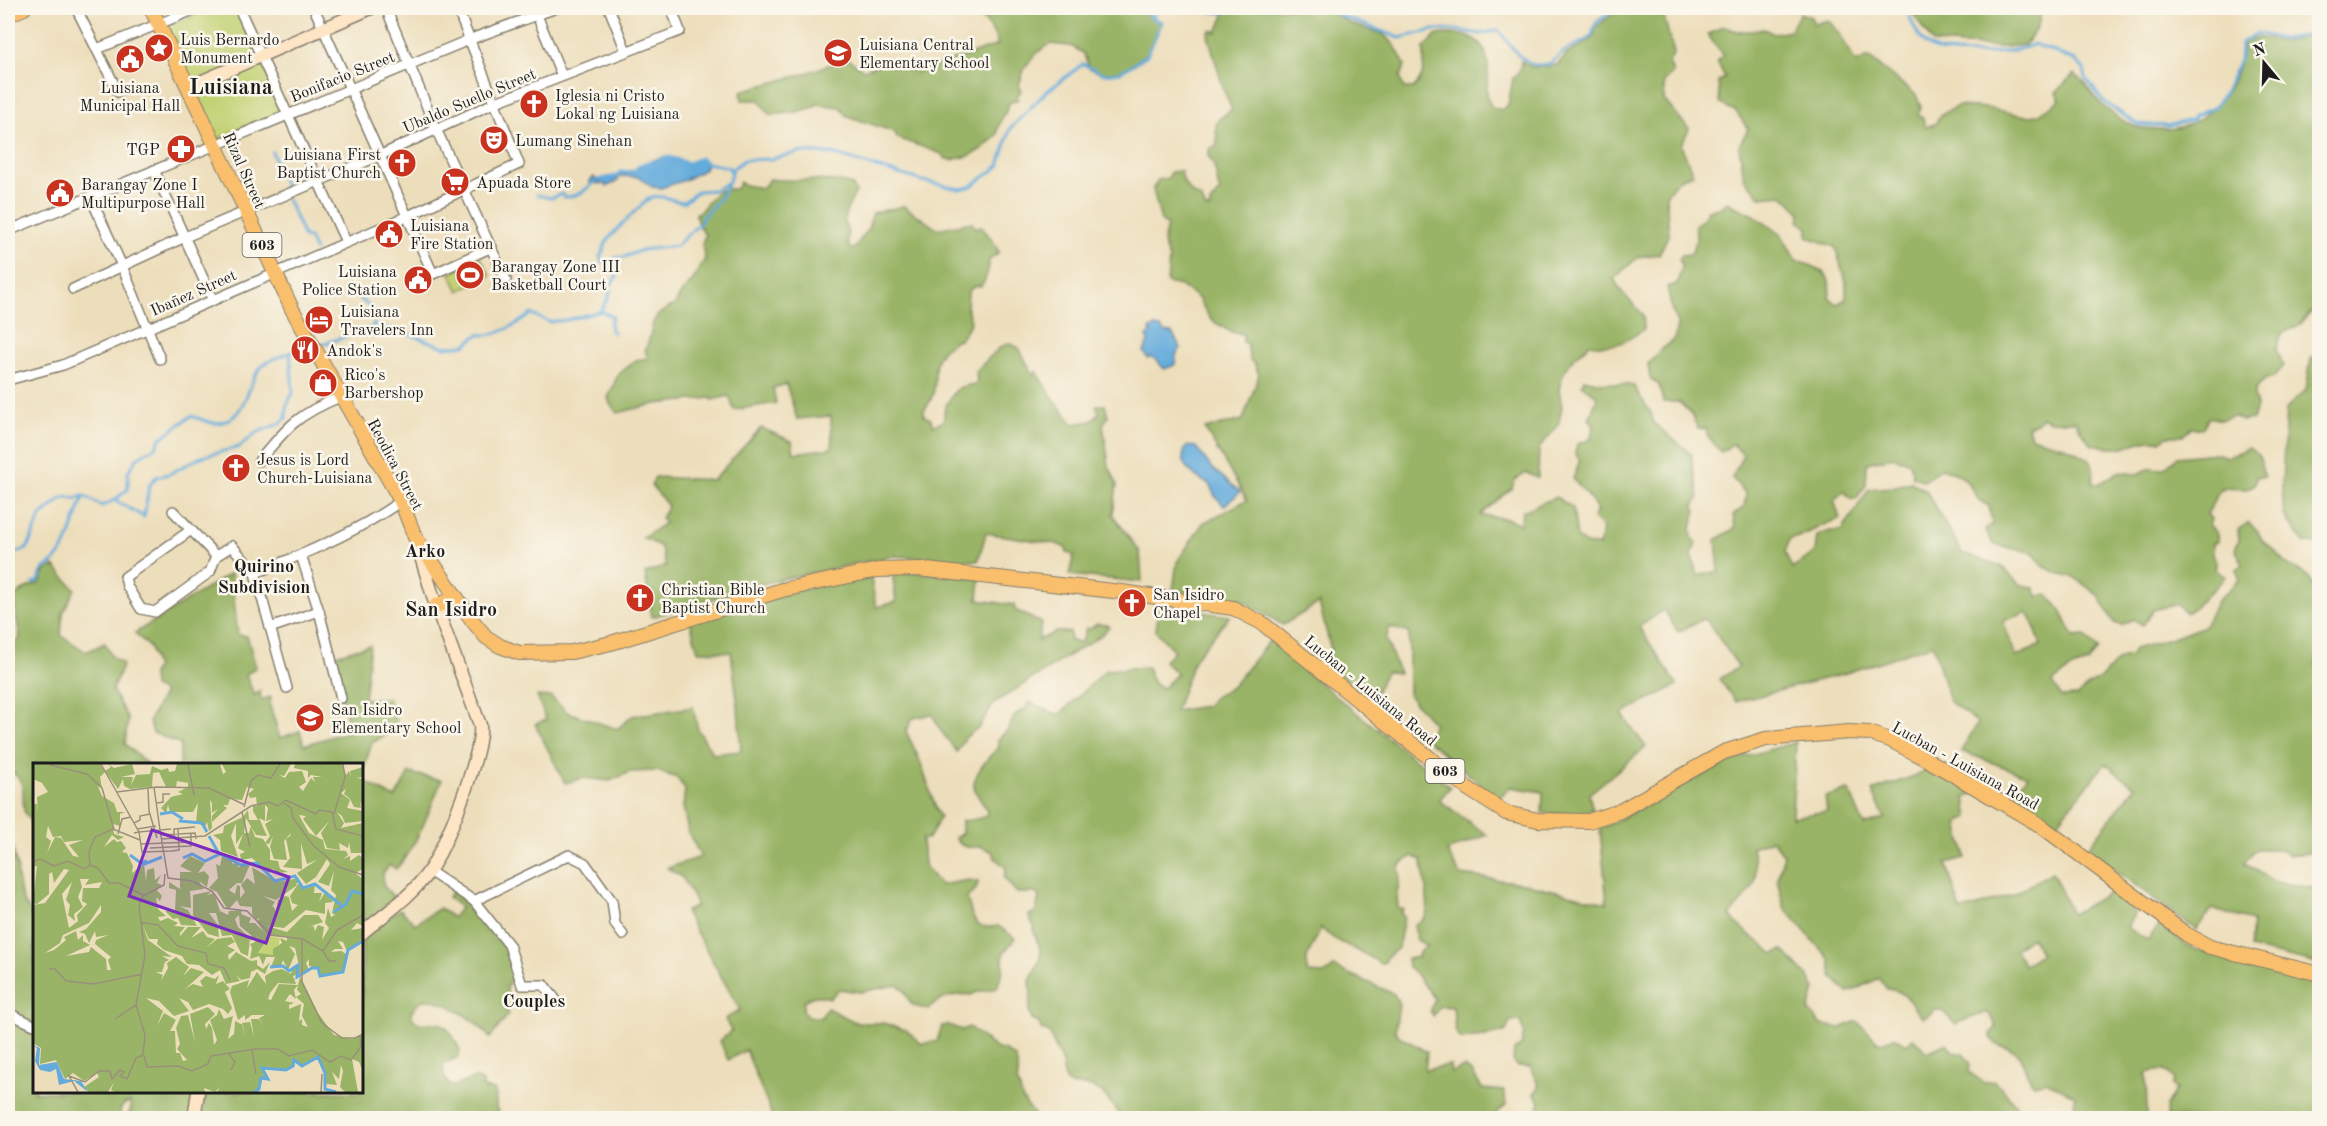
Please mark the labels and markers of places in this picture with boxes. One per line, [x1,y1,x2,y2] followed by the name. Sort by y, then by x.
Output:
[143,32,175,64] place icon: Luis Bernardo Monument
[180,33,279,67] place label: Luis Bernardo Monument
[822,37,854,69] school or university icon: Luisiana Central Elementary School
[859,38,989,72] place label: Luisiana Central Elementary School
[114,43,146,75] public building icon: Luisiana Municipal Hall
[80,81,180,115] place label: Luisiana Municipal Hall
[518,88,550,120] church icon: Iglesia ni Cristo Lokal ng Luisiana
[555,89,680,123] place label: Iglesia ni Cristo Lokal ng Luisiana
[478,124,510,156] theatre icon: Lumang Sinehan
[165,133,197,165] pharmacy icon: TGP
[515,134,632,150] place label: Lumang Sinehan
[126,143,160,159] place label: TGP
[386,147,418,179] church icon: Luisiana First Baptist Church
[277,148,381,182] place label: Luisiana First Baptist Church
[439,166,471,198] supermarket icon: Apuada Store
[476,176,571,192] place label: Apuada Store
[44,177,76,209] public building icon: Barangay Zone I Multipurpose Hall
[81,178,205,212] place label: Barangay Zone I Multipurpose Hall
[373,218,405,250] public building icon: Luisiana Fire Station
[410,219,494,253] place label: Luisiana Fire Station
[454,259,486,291] sports icon: Barangay Zone III Basketball Court
[491,260,620,294] place label: Barangay Zone III Basketball Court
[402,264,434,296] public building icon: Luisiana Police Station
[302,265,397,299] place label: Luisiana Police Station
[303,304,335,336] hotel icon: Luisiana Travelers Inn
[340,305,434,339] place label: Luisiana Travelers Inn
[289,334,321,366] restaurant icon: Andok's
[326,344,382,360] place label: Andok's
[307,367,339,399] shop icon: Rico's Barbershop
[344,368,424,402] place label: Rico's Barbershop
[220,452,252,484] church icon: Jesus is Lord Church-Luisiana
[257,453,373,487] place label: Jesus is Lord Church-Luisiana
[624,582,656,614] church icon: Christian Bible Baptist Church
[661,583,766,617] place label: Christian Bible Baptist Church
[1116,587,1148,619] church icon: San Isidro Chapel
[1153,588,1224,622] place label: San Isidro Chapel
[294,702,326,734] school or university icon: San Isidro Elementary School
[331,703,461,737] place label: San Isidro Elementary School

